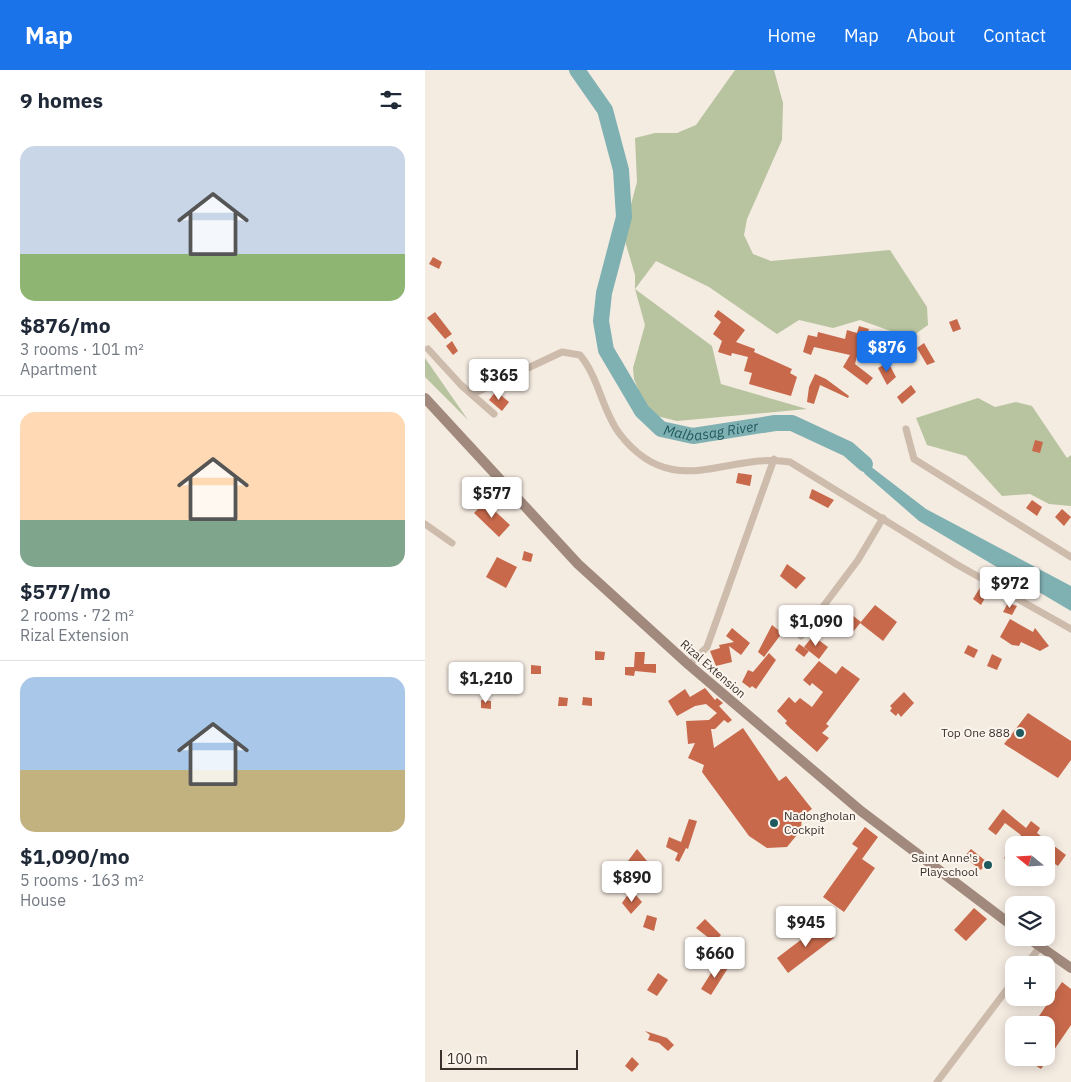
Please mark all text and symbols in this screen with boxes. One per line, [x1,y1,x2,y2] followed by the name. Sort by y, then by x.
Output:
[25,19,73,51] text: Map
[768,24,816,47] text: Home
[844,24,879,47] text: Map
[907,24,955,47] text: About
[983,24,1046,47] text: Contact
[20,86,103,114] text: 9 homes
[377,86,405,114] icon: filters
[168,179,258,269] icon: home
[20,311,111,339] text: $876/mo
[857,330,917,373] pin: $876
[868,337,906,357] text: $876
[20,339,144,359] text: 3 rooms · 101 m²
[469,358,529,401] pin: $365
[20,359,97,379] text: Apartment
[480,365,518,385] text: $365
[662,417,760,445] water label: Malbasag River
[168,444,258,534] icon: home
[462,476,522,519] pin: $577
[473,483,511,503] text: $577
[980,566,1040,609] pin: $972
[991,573,1029,593] text: $972
[20,577,111,605] text: $577/mo
[775,604,857,647] pin: $1,090
[20,605,134,625] text: 2 rooms · 72 m²
[790,611,842,631] text: $1,090
[20,625,129,645] text: Rizal Extension
[678,636,749,701] street label: Rizal Extension
[445,662,527,704] pin: $1,210
[460,668,512,688] text: $1,210
[168,709,258,799] icon: home
[941,725,1010,740] place label: Top One 888
[1014,727,1026,739] marker: Top One 888
[784,808,856,837] place label: Nadongholan Cockpit
[768,817,780,829] marker: Nadongholan Cockpit
[1005,836,1055,886] north arrow
[1005,836,1055,1066] map controls
[20,842,130,870] text: $1,090/mo
[911,850,978,879] place label: Saint Anne's Playschool
[982,859,994,871] marker: Saint Anne's Playschool
[602,860,662,903] pin: $890
[613,867,651,887] text: $890
[20,870,144,890] text: 5 rooms · 163 m²
[20,890,66,910] text: House
[1005,896,1055,946] button: layers
[776,906,836,948] pin: $945
[787,912,825,932] text: $945
[685,936,745,979] pin: $660
[696,943,734,963] text: $660
[1005,956,1055,1006] button: +
[1005,1016,1055,1066] button: −
[440,1047,577,1070] scale bar
[447,1050,488,1068] text: 100 m

